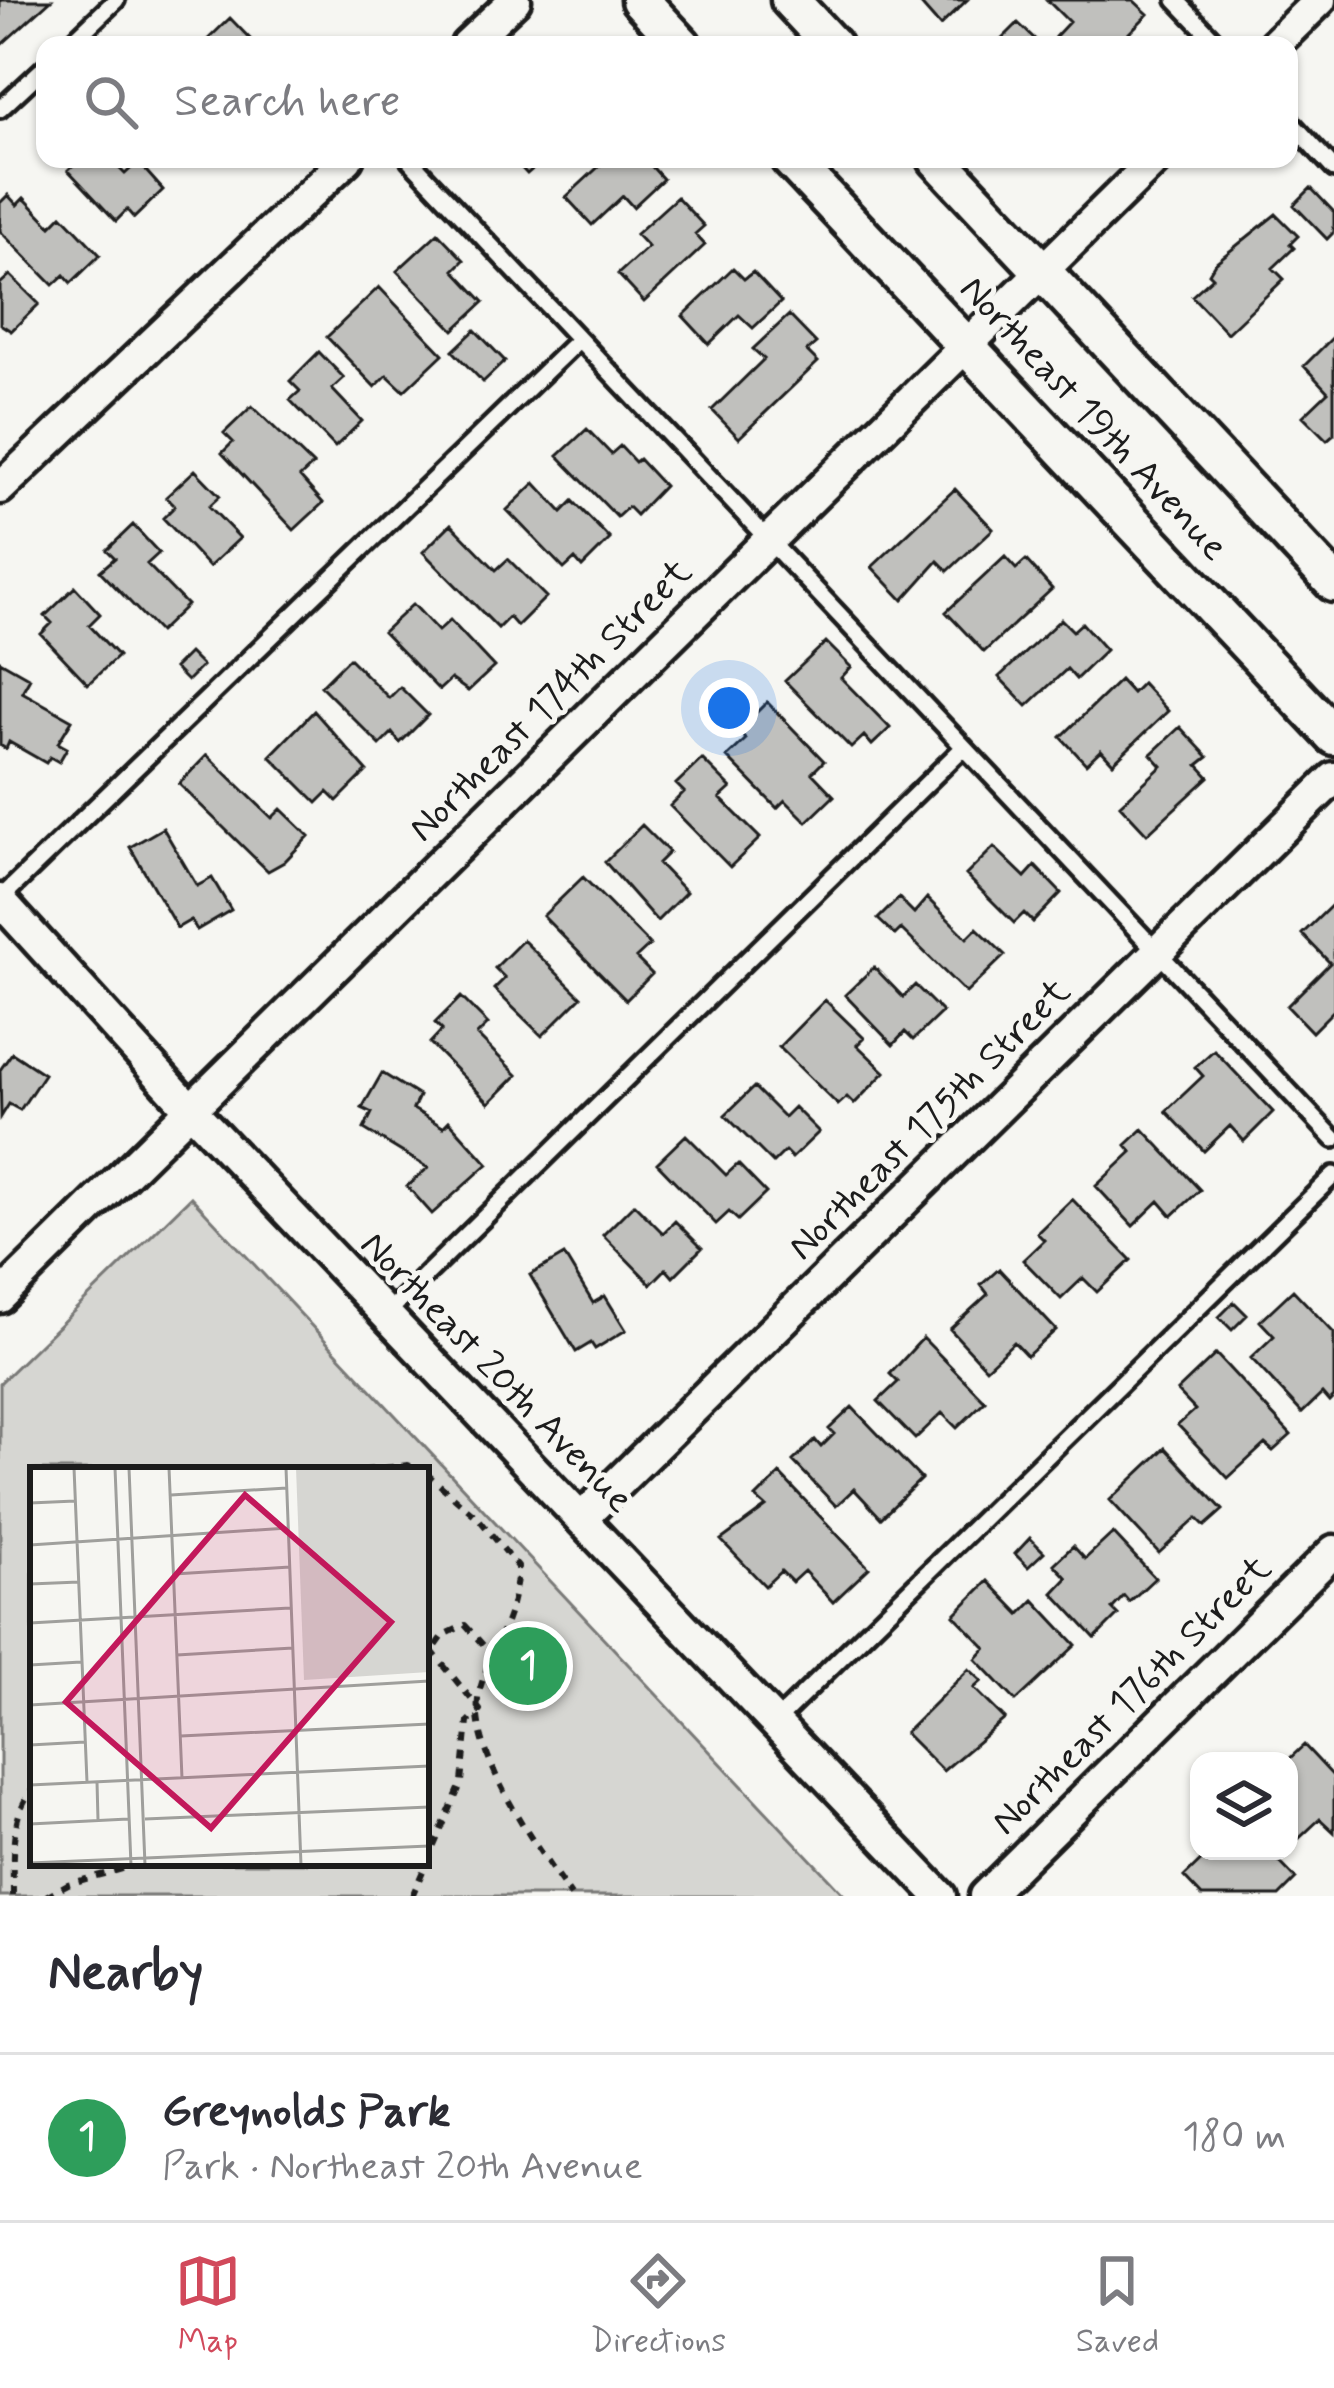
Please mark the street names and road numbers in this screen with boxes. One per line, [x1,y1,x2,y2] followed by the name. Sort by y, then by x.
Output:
[947,265,1239,573] street label: Northeast 19th Avenue
[398,548,704,854] street label: Northeast 174th Street
[778,968,1082,1272] street label: Northeast 175th Street
[348,1221,644,1525] street label: Northeast 20th Avenue
[981,1545,1283,1847] street label: Northeast 176th Street

